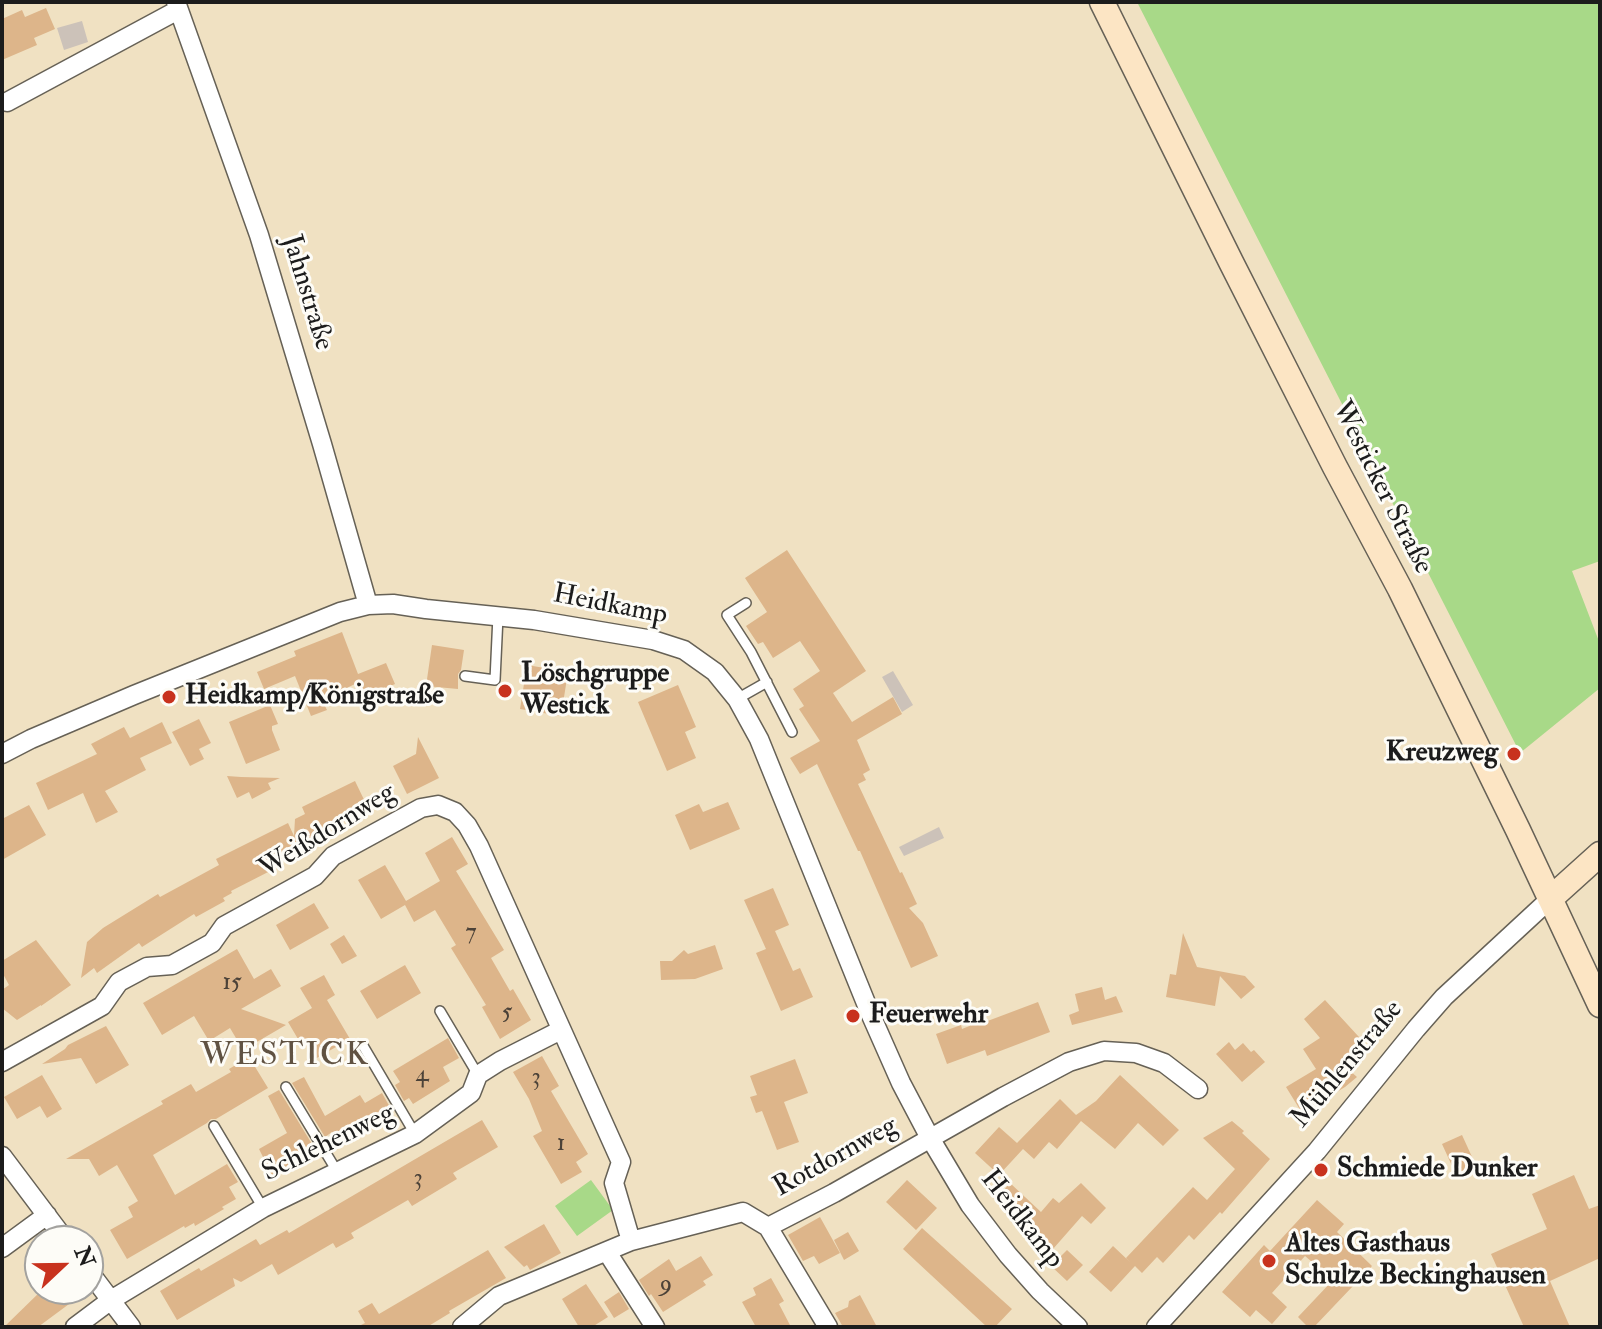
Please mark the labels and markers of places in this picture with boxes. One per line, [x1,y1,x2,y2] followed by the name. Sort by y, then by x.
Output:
[521,658,669,724] place label: Löschgruppe Westick
[185,680,444,714] place label: Heidkamp/Königstraße
[496,682,514,700] marker: Löschgruppe Westick
[160,688,178,706] marker: Heidkamp/Königstraße
[1386,737,1498,771] place label: Kreuzweg
[1505,745,1523,763] marker: Kreuzweg
[869,999,988,1033] place label: Feuerwehr
[844,1007,862,1025] marker: Feuerwehr
[1337,1153,1538,1187] place label: Schmiede Dunker
[1312,1161,1330,1179] marker: Schmiede Dunker
[1285,1228,1546,1294] place label: Altes Gasthaus Schulze Beckinghausen
[1260,1252,1278,1270] marker: Altes Gasthaus Schulze Beckinghausen

